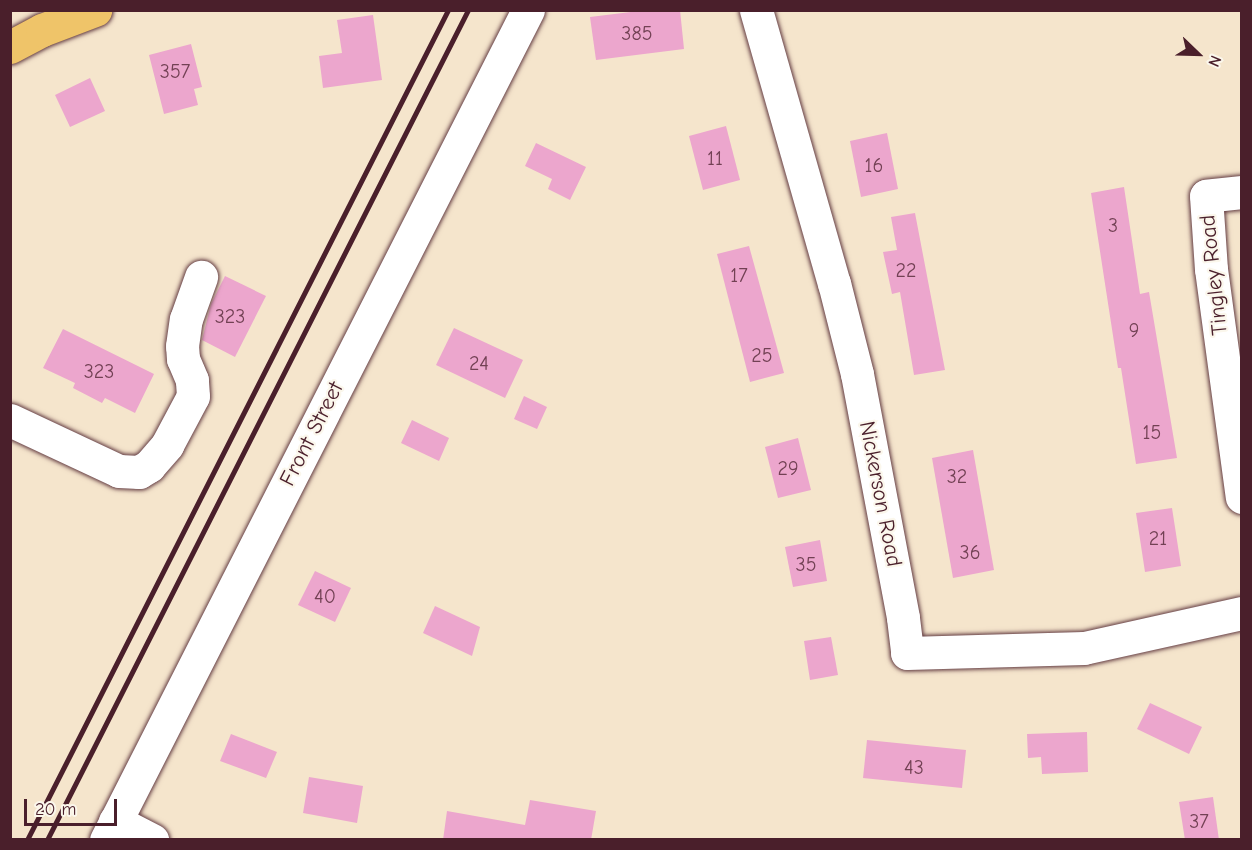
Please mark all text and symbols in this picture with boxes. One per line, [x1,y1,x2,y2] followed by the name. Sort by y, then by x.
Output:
[621,21,653,45] house number: 385
[1168,24,1228,84] north arrow
[1204,53,1225,69] text: N
[160,59,190,83] house number: 357
[707,146,723,170] house number: 11
[865,153,883,177] house number: 16
[1108,213,1118,237] house number: 3
[1195,214,1233,336] street label: Tingley Road
[896,258,916,282] house number: 22
[730,263,748,287] house number: 17
[215,304,245,328] house number: 323
[1129,318,1139,342] house number: 9
[751,343,773,367] house number: 25
[469,351,489,375] house number: 24
[84,359,114,383] house number: 323
[274,377,350,491] street label: Front Street
[853,419,907,569] street label: Nickerson Road
[1143,420,1161,444] house number: 15
[777,456,799,480] house number: 29
[947,464,967,488] house number: 32
[1149,526,1167,550] house number: 21
[960,540,980,564] house number: 36
[796,552,816,576] house number: 35
[314,584,336,608] house number: 40
[904,755,924,779] house number: 43
[27,787,120,825] scale bar
[35,799,76,820] text: 20 m
[1189,809,1209,833] house number: 37

